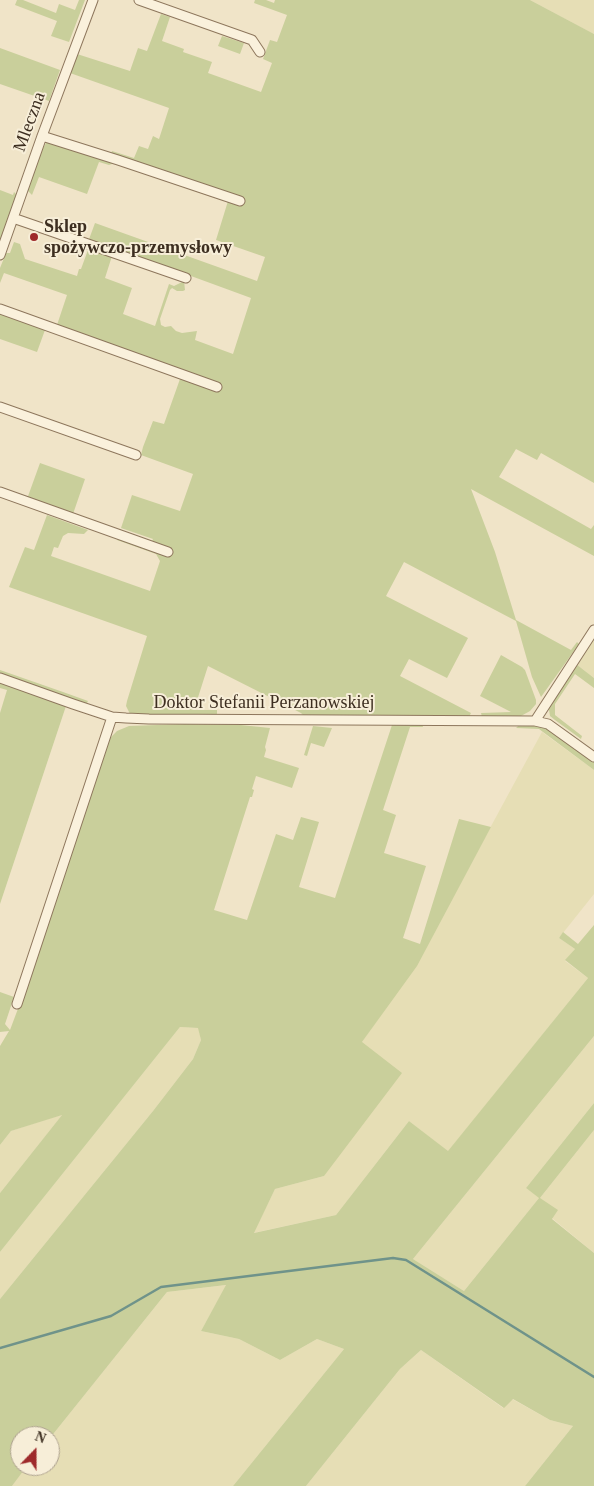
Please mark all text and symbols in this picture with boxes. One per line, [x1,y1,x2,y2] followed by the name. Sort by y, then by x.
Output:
[9,89,51,155] street label: Mleczna
[44,216,232,258] place label: Sklep spożywczo-przemysłowy
[28,231,40,243] marker: Sklep spożywczo-przemysłowy
[154,692,374,714] street label: Doktor Stefanii Perzanowskiej
[10,1426,60,1476] north arrow
[33,1429,48,1446] text: N

